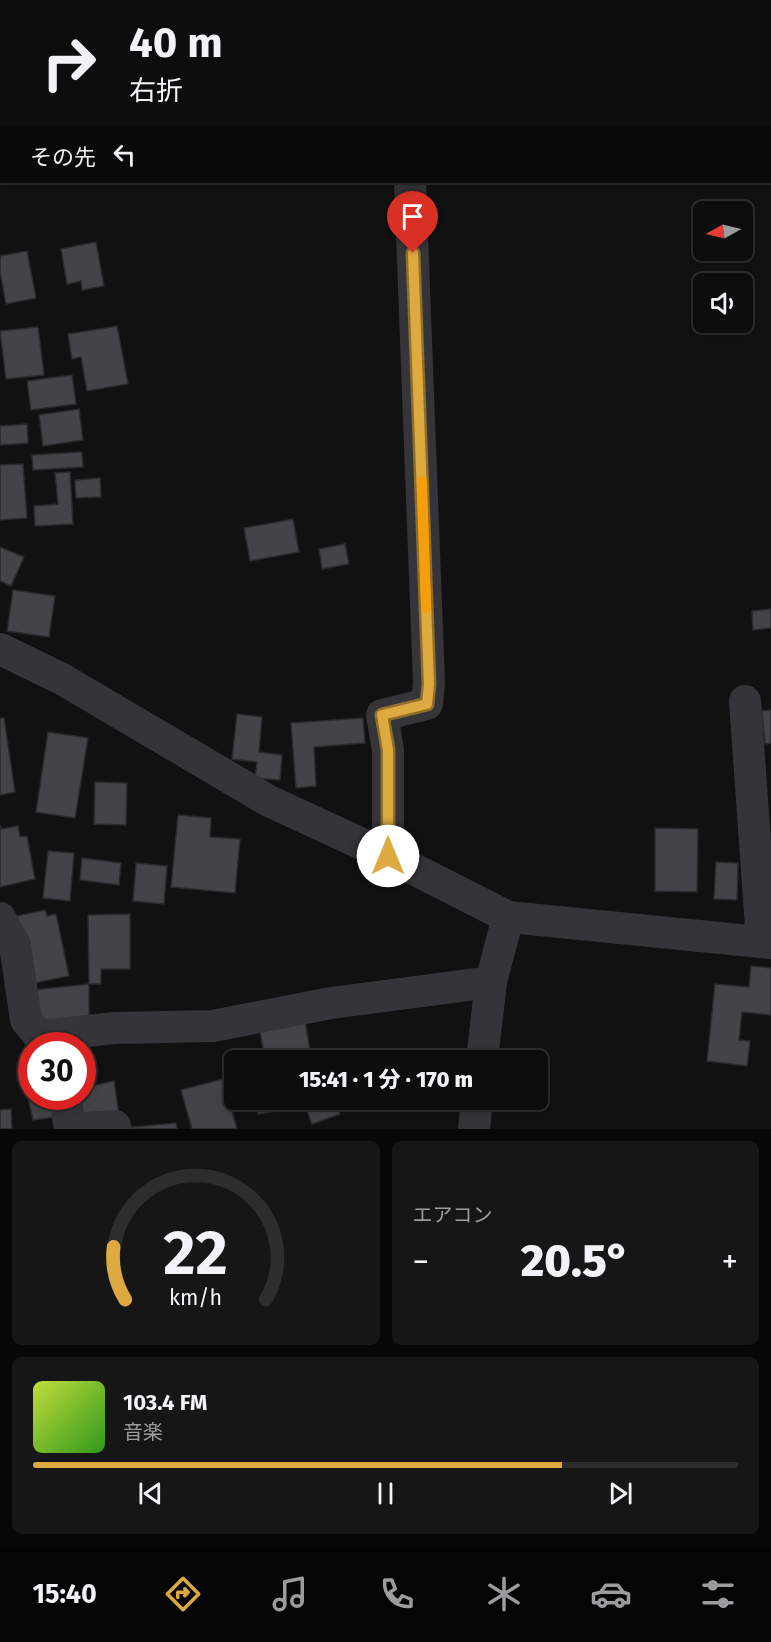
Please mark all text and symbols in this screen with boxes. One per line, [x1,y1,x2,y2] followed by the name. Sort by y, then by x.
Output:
[129,18,223,68] text: 40 m
[30,24,108,102] icon: right
[129,75,183,107] text: 右折
[108,138,141,171] icon: left
[30,144,96,171] text: その先
[387,191,438,253] pin
[396,200,429,233] icon: arrive
[693,201,753,261] north arrow
[693,201,753,333] map controls
[693,273,753,333] button: sound
[356,824,420,888] position arrow
[18,1032,96,1110] speed limit sign: 30
[299,1066,473,1093] text: 15:41 · 1 分 · 170 m
[413,1203,493,1227] text: エアコン
[163,1216,228,1291] text: 22
[521,1234,630,1288] text: 20.5°
[413,1242,429,1282] text: −
[722,1242,738,1282] text: +
[169,1285,222,1311] text: km/h
[123,1389,207,1416] text: 103.4 FM
[123,1420,163,1444] text: 音楽
[134,1477,167,1510] icon: previous
[369,1477,402,1510] icon: pause
[604,1477,637,1510] icon: next
[162,1573,204,1615] icon: directions
[269,1573,311,1615] icon: music
[376,1573,418,1615] icon: phone
[483,1573,525,1615] icon: climate
[590,1573,632,1615] icon: car
[697,1573,739,1615] icon: filters
[32,1578,97,1610] text: 15:40

